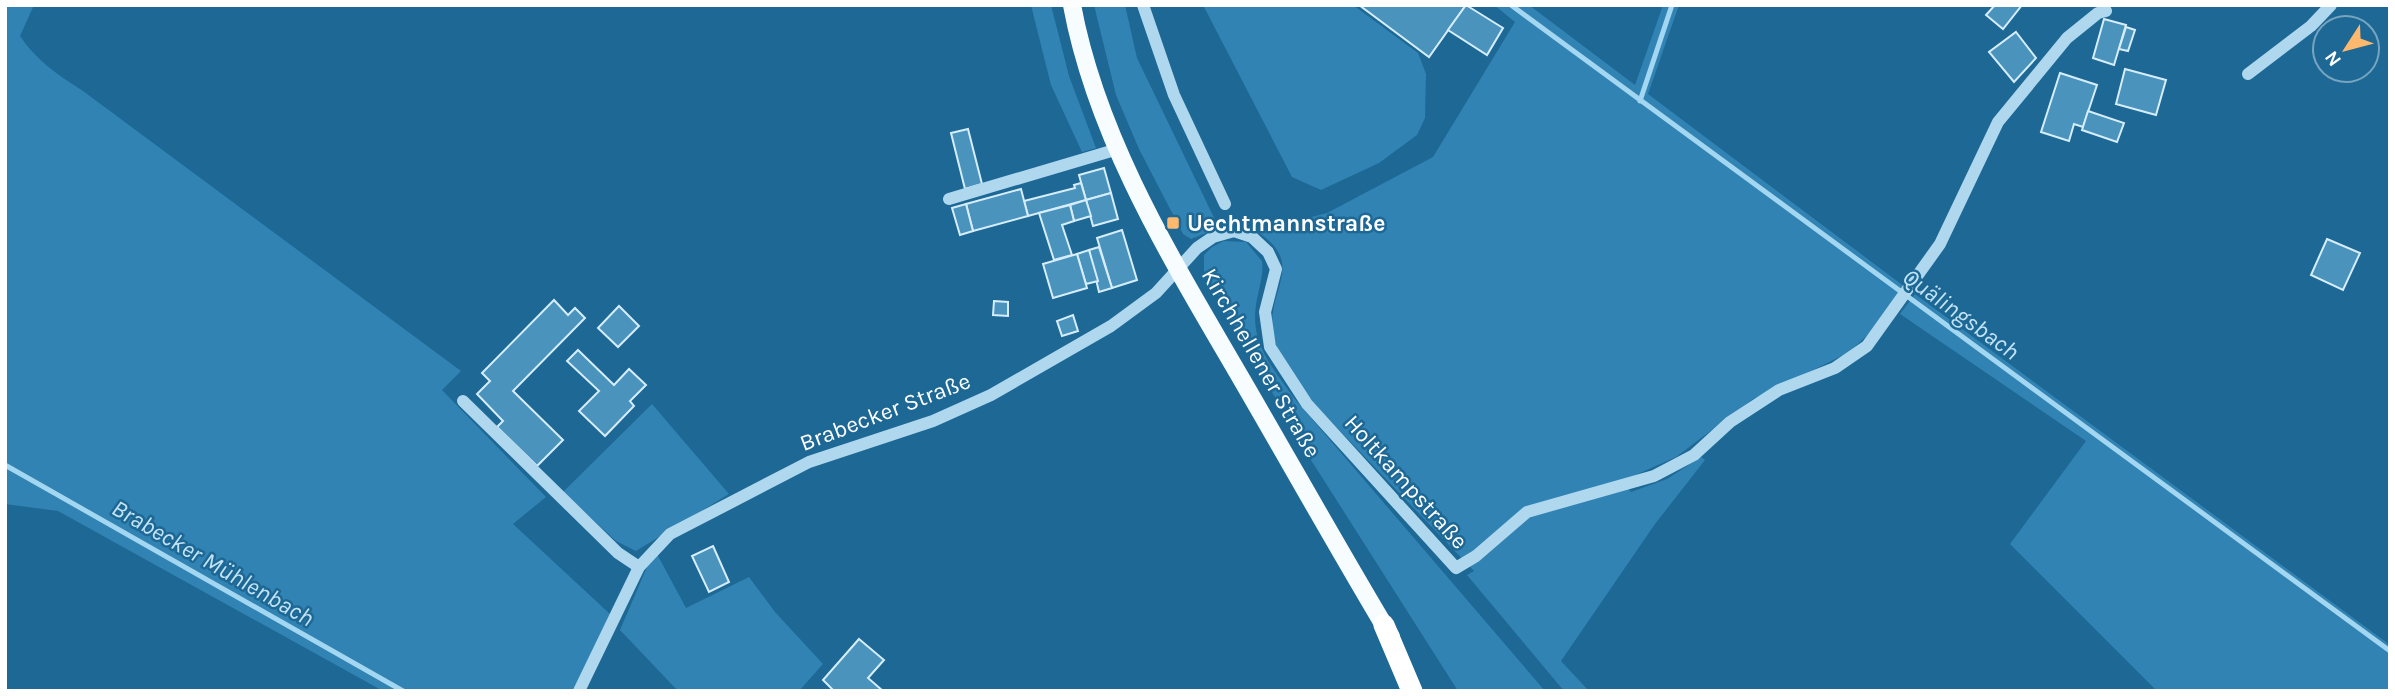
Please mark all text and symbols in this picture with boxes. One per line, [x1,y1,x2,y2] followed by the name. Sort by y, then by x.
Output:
[2311,14,2381,84] north arrow
[2320,46,2346,70] text: N
[1187,210,1385,237] place label: Uechtmannstraße
[1165,215,1181,231] marker: Uechtmannstraße
[1897,262,2025,366] water label: Quälingsbach
[1196,264,1326,462] street label: Kirchhellener Straße
[796,367,974,457] street label: Brabecker Straße
[1339,409,1473,555] street label: Holtkampstraße
[107,494,319,632] water label: Brabecker Mühlenbach

